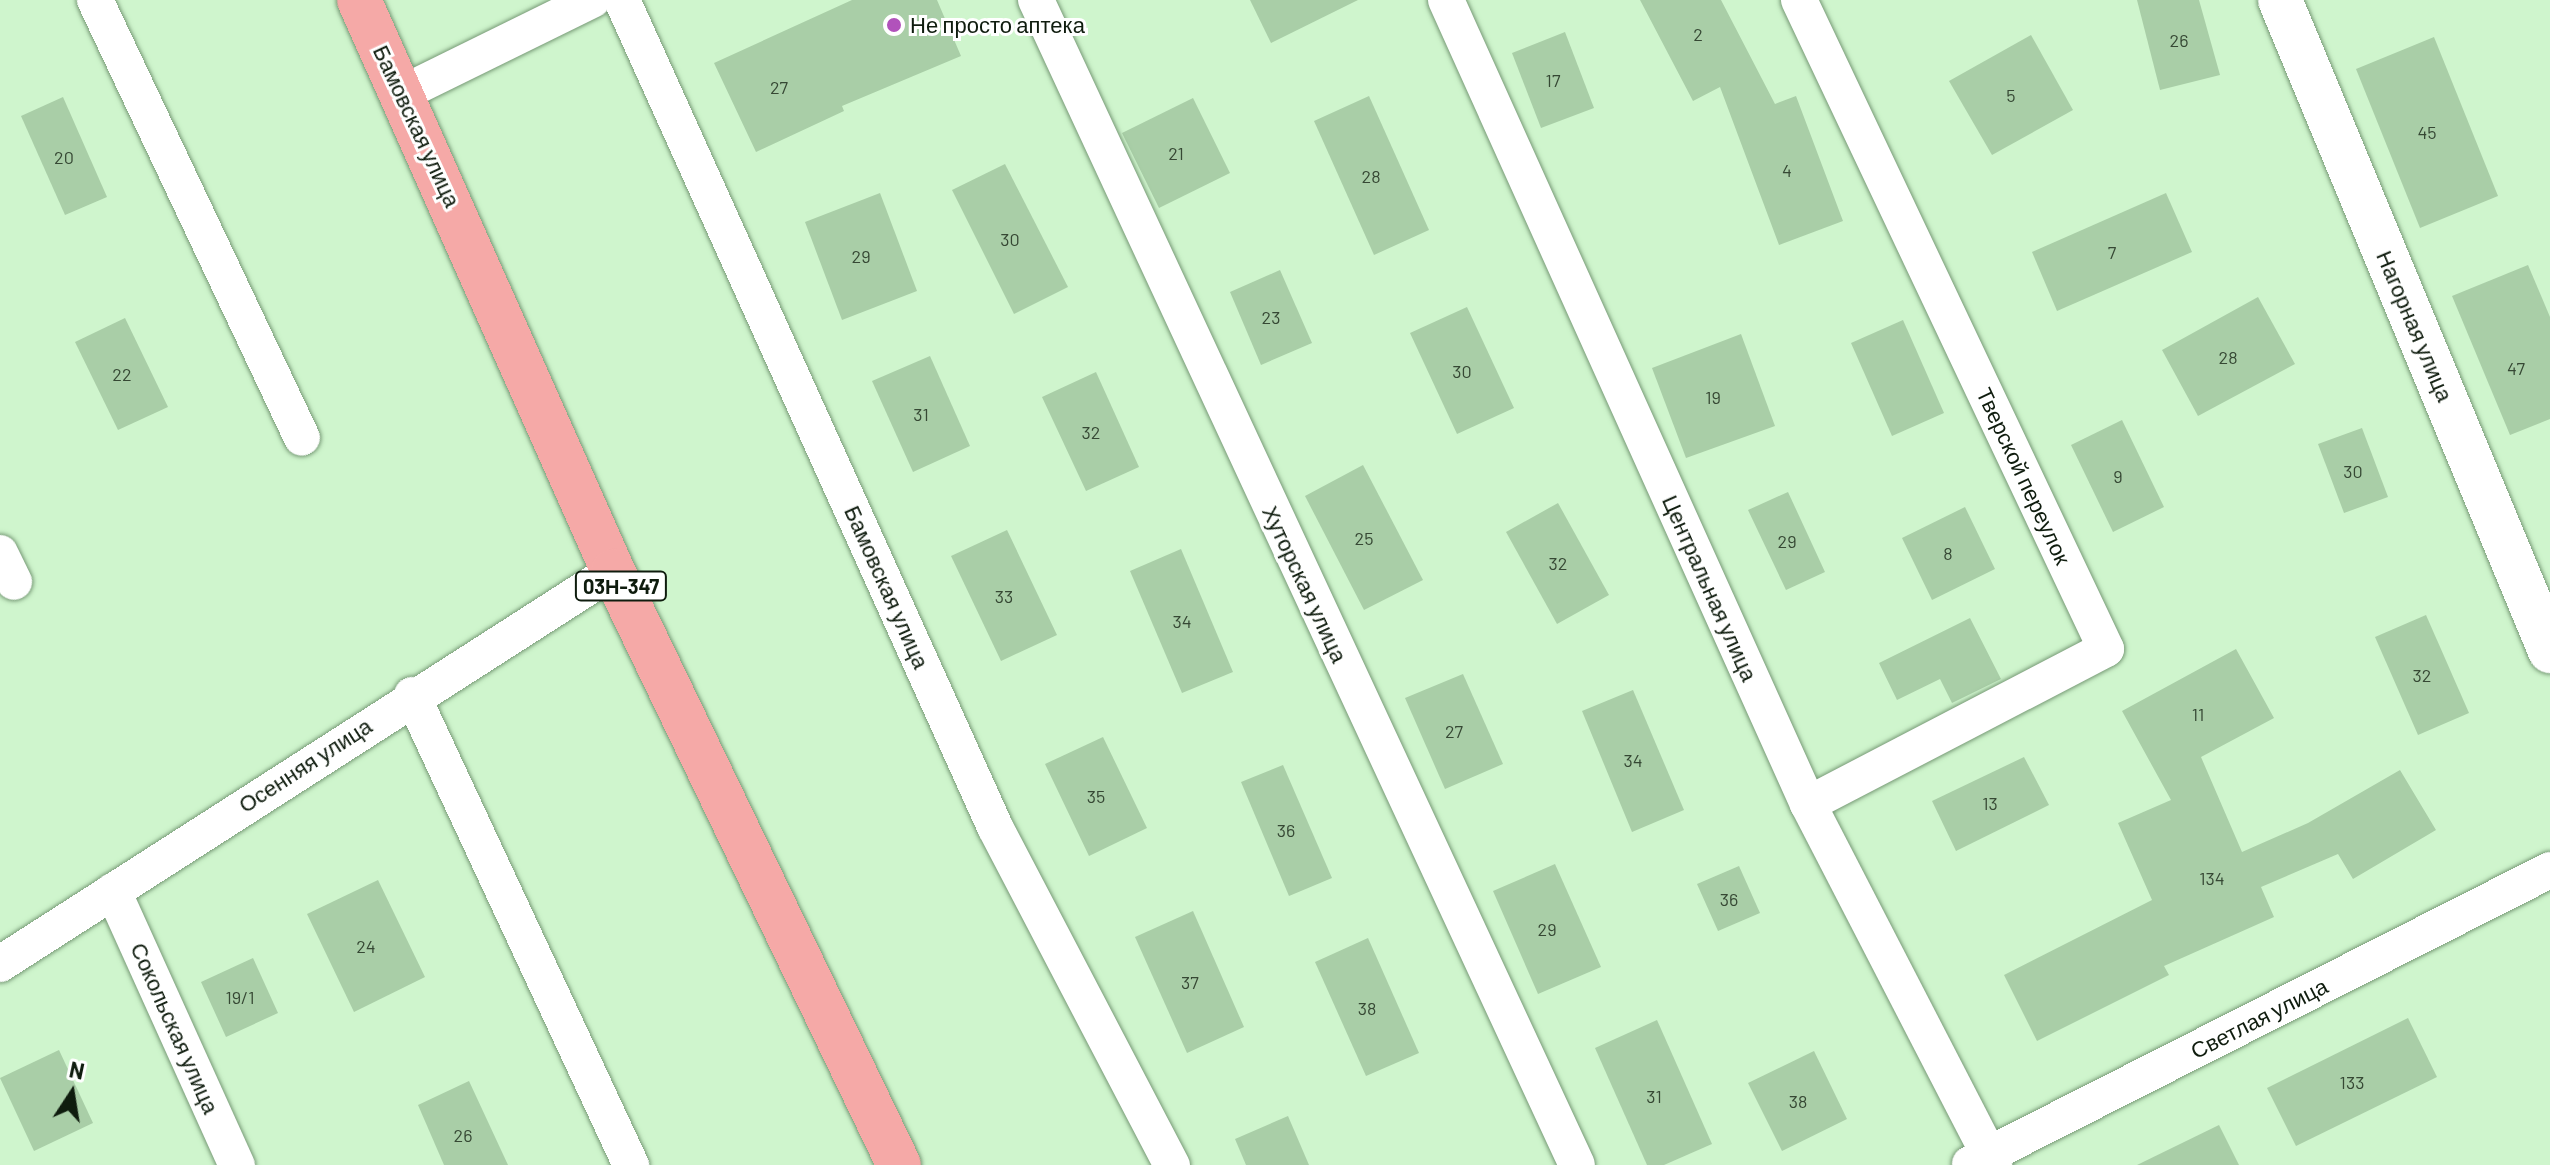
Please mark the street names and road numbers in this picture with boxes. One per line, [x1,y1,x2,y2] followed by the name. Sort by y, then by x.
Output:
[368,41,466,211] street label: Бамовская улица
[2371,247,2459,405] street label: Нагорная улица
[1971,383,2077,569] street label: Тверской переулок
[1657,491,1763,685] street label: Центральная улица
[839,501,935,673] street label: Бамовская улица
[1257,502,1353,666] street label: Хуторская улица
[573,570,669,602] road number: 03Н-347
[234,712,376,818] street label: Осенняя улица
[125,939,225,1117] street label: Сокольская улица
[2186,972,2332,1064] street label: Светлая улица

